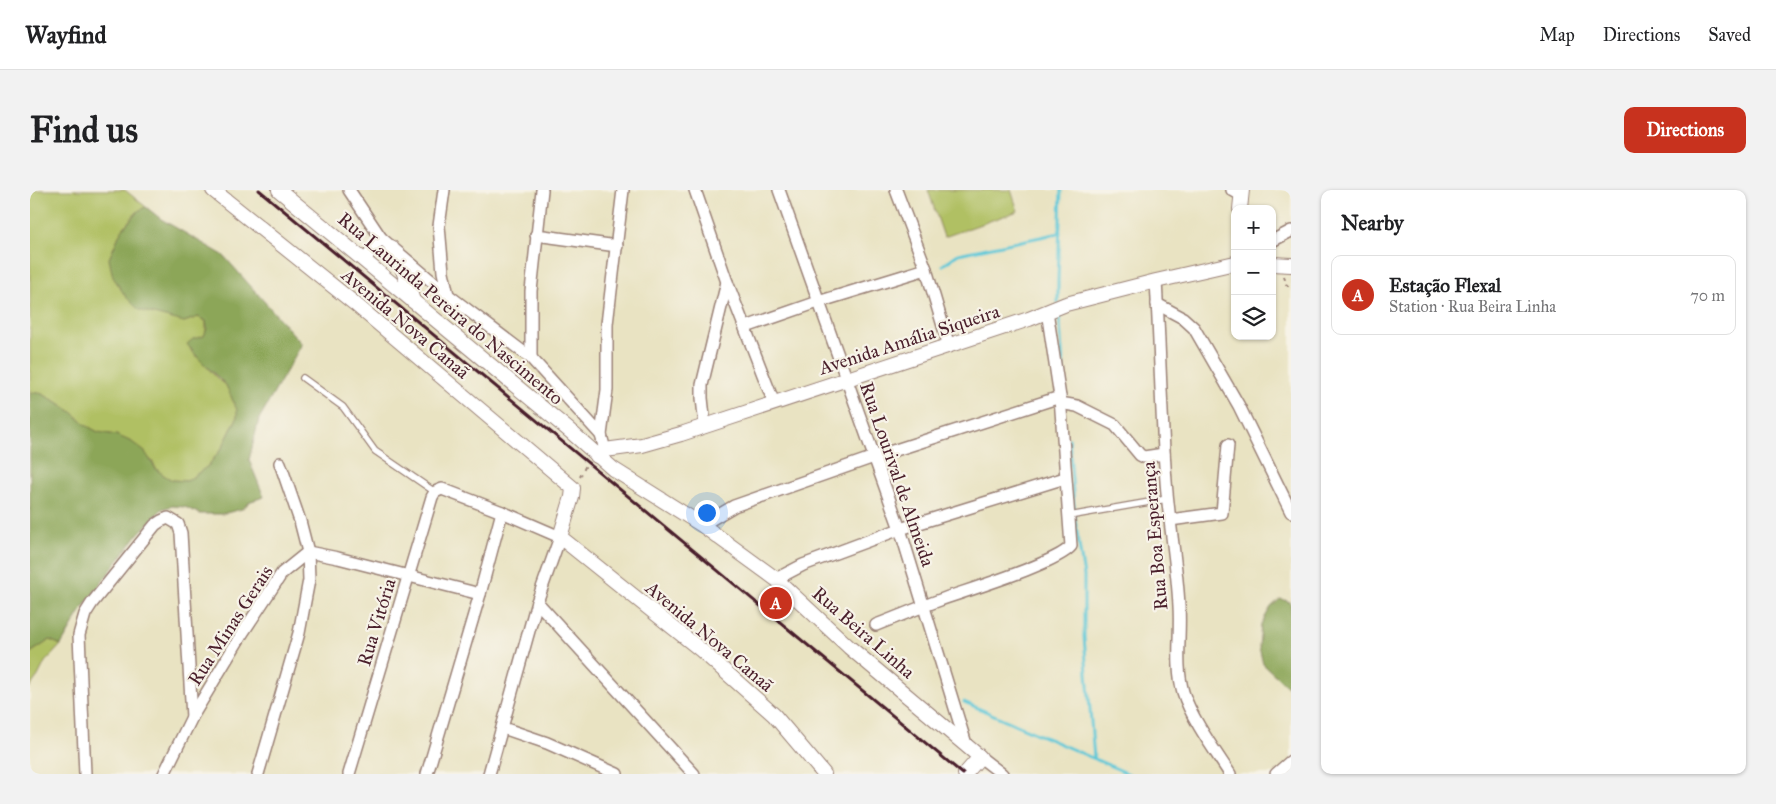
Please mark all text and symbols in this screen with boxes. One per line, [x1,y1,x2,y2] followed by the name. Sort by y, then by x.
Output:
[25,20,107,50] text: Wayfind
[1539,24,1575,46] text: Map
[1603,24,1680,46] text: Directions
[1708,24,1751,46] text: Saved
[1624,107,1746,153] button: Directions
[30,109,138,152] text: Find us
[1231,205,1276,340] map controls
[1231,205,1276,250] button: +
[333,207,568,410] street label: Rua Laurinda Pereira do Nascimento
[1341,210,1404,236] text: Nearby
[1231,250,1276,295] button: −
[336,263,475,384] street label: Avenida Nova Canaã
[1389,274,1501,297] text: Estação Flexal
[1353,286,1363,305] text: A
[1690,286,1725,305] text: 70 m
[1231,295,1276,340] button: layers
[1389,297,1556,316] text: Station · Rua Beira Linha
[815,299,1004,381] street label: Avenida Amália Siqueira
[855,379,940,570] street label: Rua Lourival de Almeida
[1136,460,1172,611] street label: Rua Boa Esperança
[694,500,720,526] your location
[183,561,278,690] street label: Rua Minas Gerais
[352,575,401,669] street label: Rua Vitória
[641,576,779,696] street label: Avenida Nova Canaã
[808,582,920,684] street label: Rua Beira Linha
[760,584,792,622] pin: A

